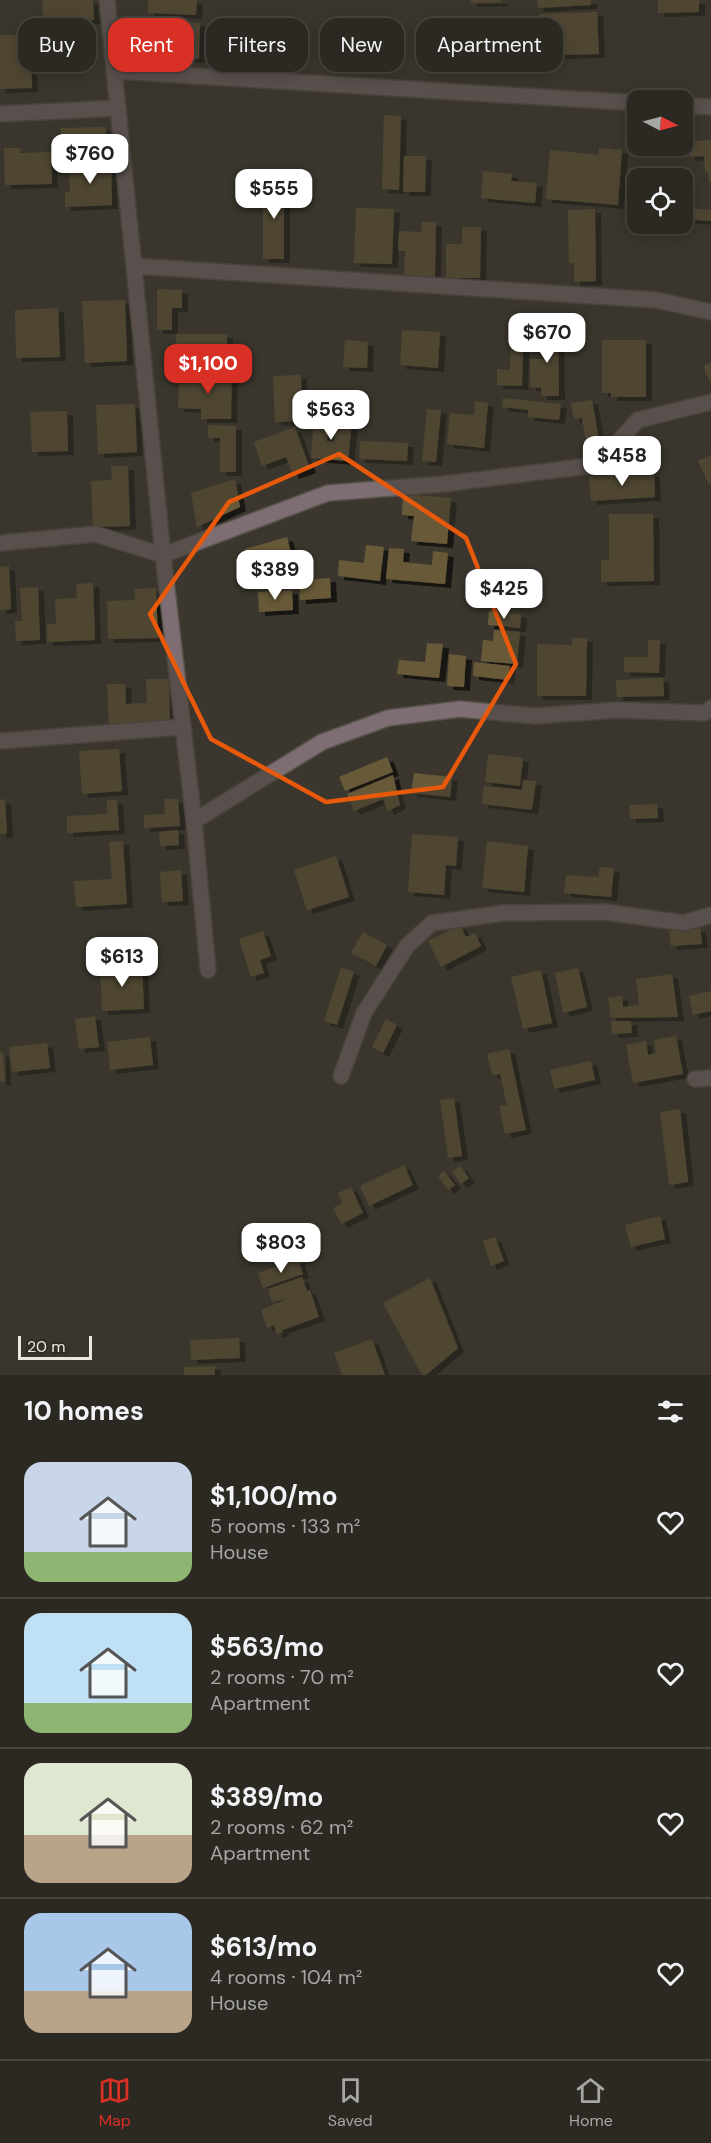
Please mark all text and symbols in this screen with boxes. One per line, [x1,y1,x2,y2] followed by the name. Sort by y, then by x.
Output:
[18,18,96,72] chip: Buy
[108,18,194,72] chip: Rent
[206,18,308,72] chip: Filters
[320,18,404,72] chip: New
[416,18,563,72] chip: Apartment
[627,90,693,156] north arrow
[627,90,693,234] map controls
[54,134,126,185] pin: $760
[65,140,115,166] text: $760
[627,168,693,234] button: locate
[238,169,310,220] pin: $555
[249,175,299,201] text: $555
[511,313,583,364] pin: $670
[522,319,572,345] text: $670
[159,344,257,395] pin: $1,100
[178,350,238,376] text: $1,100
[295,390,367,441] pin: $563
[306,396,356,422] text: $563
[586,436,658,487] pin: $458
[597,442,647,468] text: $458
[239,550,311,601] pin: $389
[250,556,300,582] text: $389
[468,569,540,620] pin: $425
[479,575,529,601] text: $425
[86,937,158,988] pin: $613
[100,943,144,969] text: $613
[245,1223,317,1274] pin: $803
[256,1229,306,1255] text: $803
[18,1333,92,1360] scale bar
[27,1336,66,1357] text: 20 m
[24,1394,144,1428] text: 10 homes
[654,1395,687,1428] icon: filters
[210,1479,338,1513] text: $1,100/mo
[72,1486,144,1558] icon: home
[654,1506,687,1539] icon: heart
[210,1513,360,1539] text: 5 rooms · 133 m²
[210,1539,268,1565] text: House
[210,1630,324,1664] text: $563/mo
[72,1637,144,1709] icon: home
[654,1657,687,1690] icon: heart
[210,1664,354,1690] text: 2 rooms · 70 m²
[210,1690,310,1716] text: Apartment
[210,1780,323,1814] text: $389/mo
[72,1787,144,1859] icon: home
[654,1807,687,1840] icon: heart
[210,1814,353,1840] text: 2 rooms · 62 m²
[210,1840,310,1866] text: Apartment
[210,1930,317,1964] text: $613/mo
[72,1937,144,2009] icon: home
[654,1957,687,1990] icon: heart
[210,1964,362,1990] text: 4 rooms · 104 m²
[210,1990,268,2016] text: House
[98,2074,131,2131] tab: Map
[328,2074,373,2131] tab: Saved
[569,2074,613,2131] tab: Home

